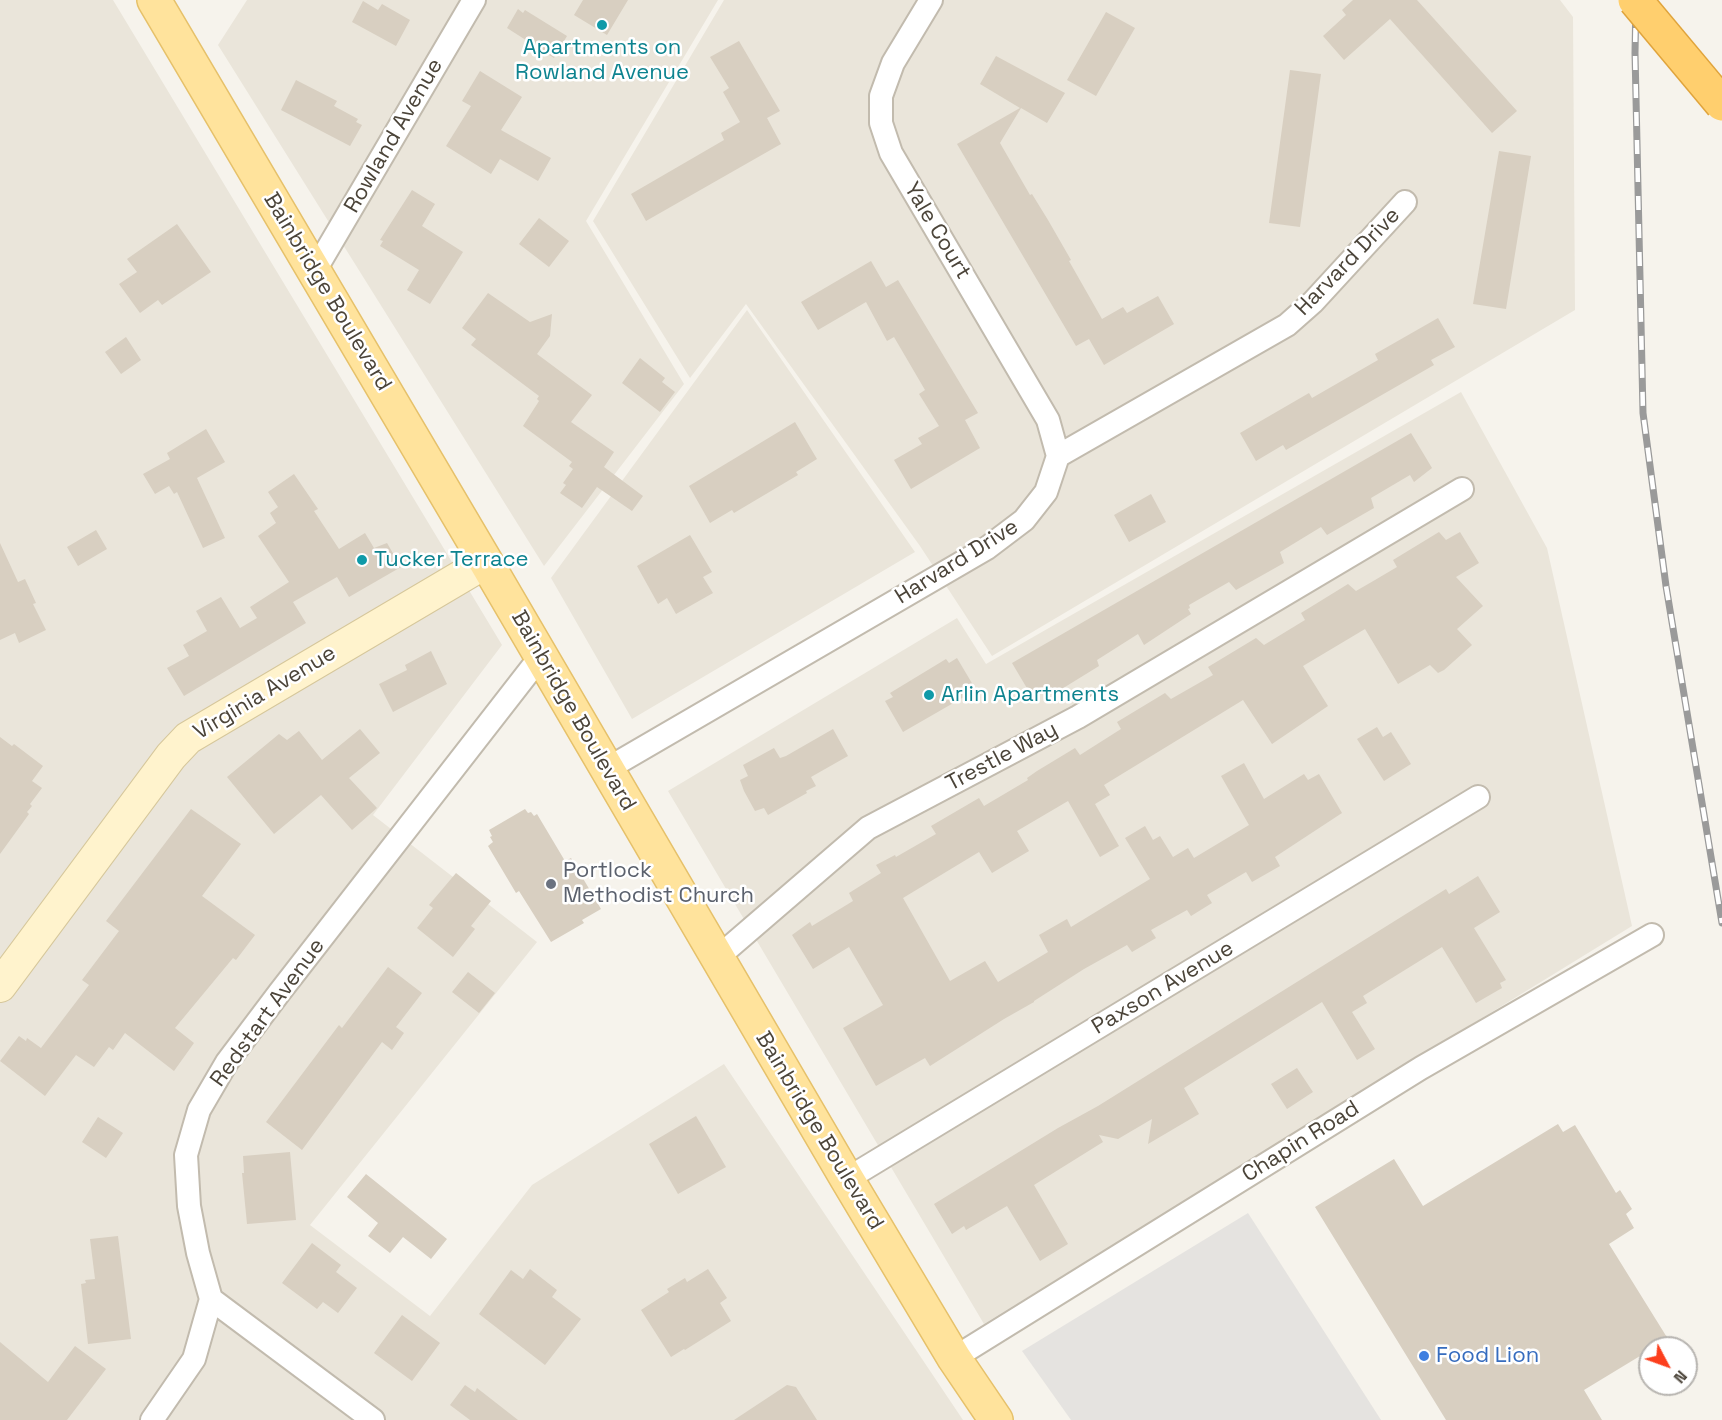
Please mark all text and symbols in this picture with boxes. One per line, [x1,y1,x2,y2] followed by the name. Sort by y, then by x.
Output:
[595,18,609,32] marker: Apartments on Rowland Avenue
[515,35,689,86] place label: Apartments on Rowland Avenue
[339,54,449,218] street label: Rowland Avenue
[898,178,976,284] street label: Yale Court
[257,188,397,396] street label: Bainbridge Boulevard
[1290,202,1406,322] street label: Harvard Drive
[891,514,1023,610] street label: Harvard Drive
[374,547,529,573] place label: Tucker Terrace
[355,553,369,567] marker: Tucker Terrace
[505,606,641,816] street label: Bainbridge Boulevard
[189,640,341,746] street label: Virginia Avenue
[941,682,1119,708] place label: Arlin Apartments
[922,688,936,702] marker: Arlin Apartments
[942,717,1062,797] street label: Trestle Way
[563,858,754,909] place label: Portlock Methodist Church
[544,877,558,891] marker: Portlock Methodist Church
[205,934,331,1092] street label: Redstart Avenue
[1087,935,1239,1041] street label: Paxson Avenue
[749,1027,889,1235] street label: Bainbridge Boulevard
[1238,1096,1364,1188] street label: Chapin Road
[1638,1336,1698,1396] north arrow
[1436,1343,1539,1369] place label: Food Lion
[1417,1349,1431,1363] marker: Food Lion
[1669,1366,1692,1388] text: N

